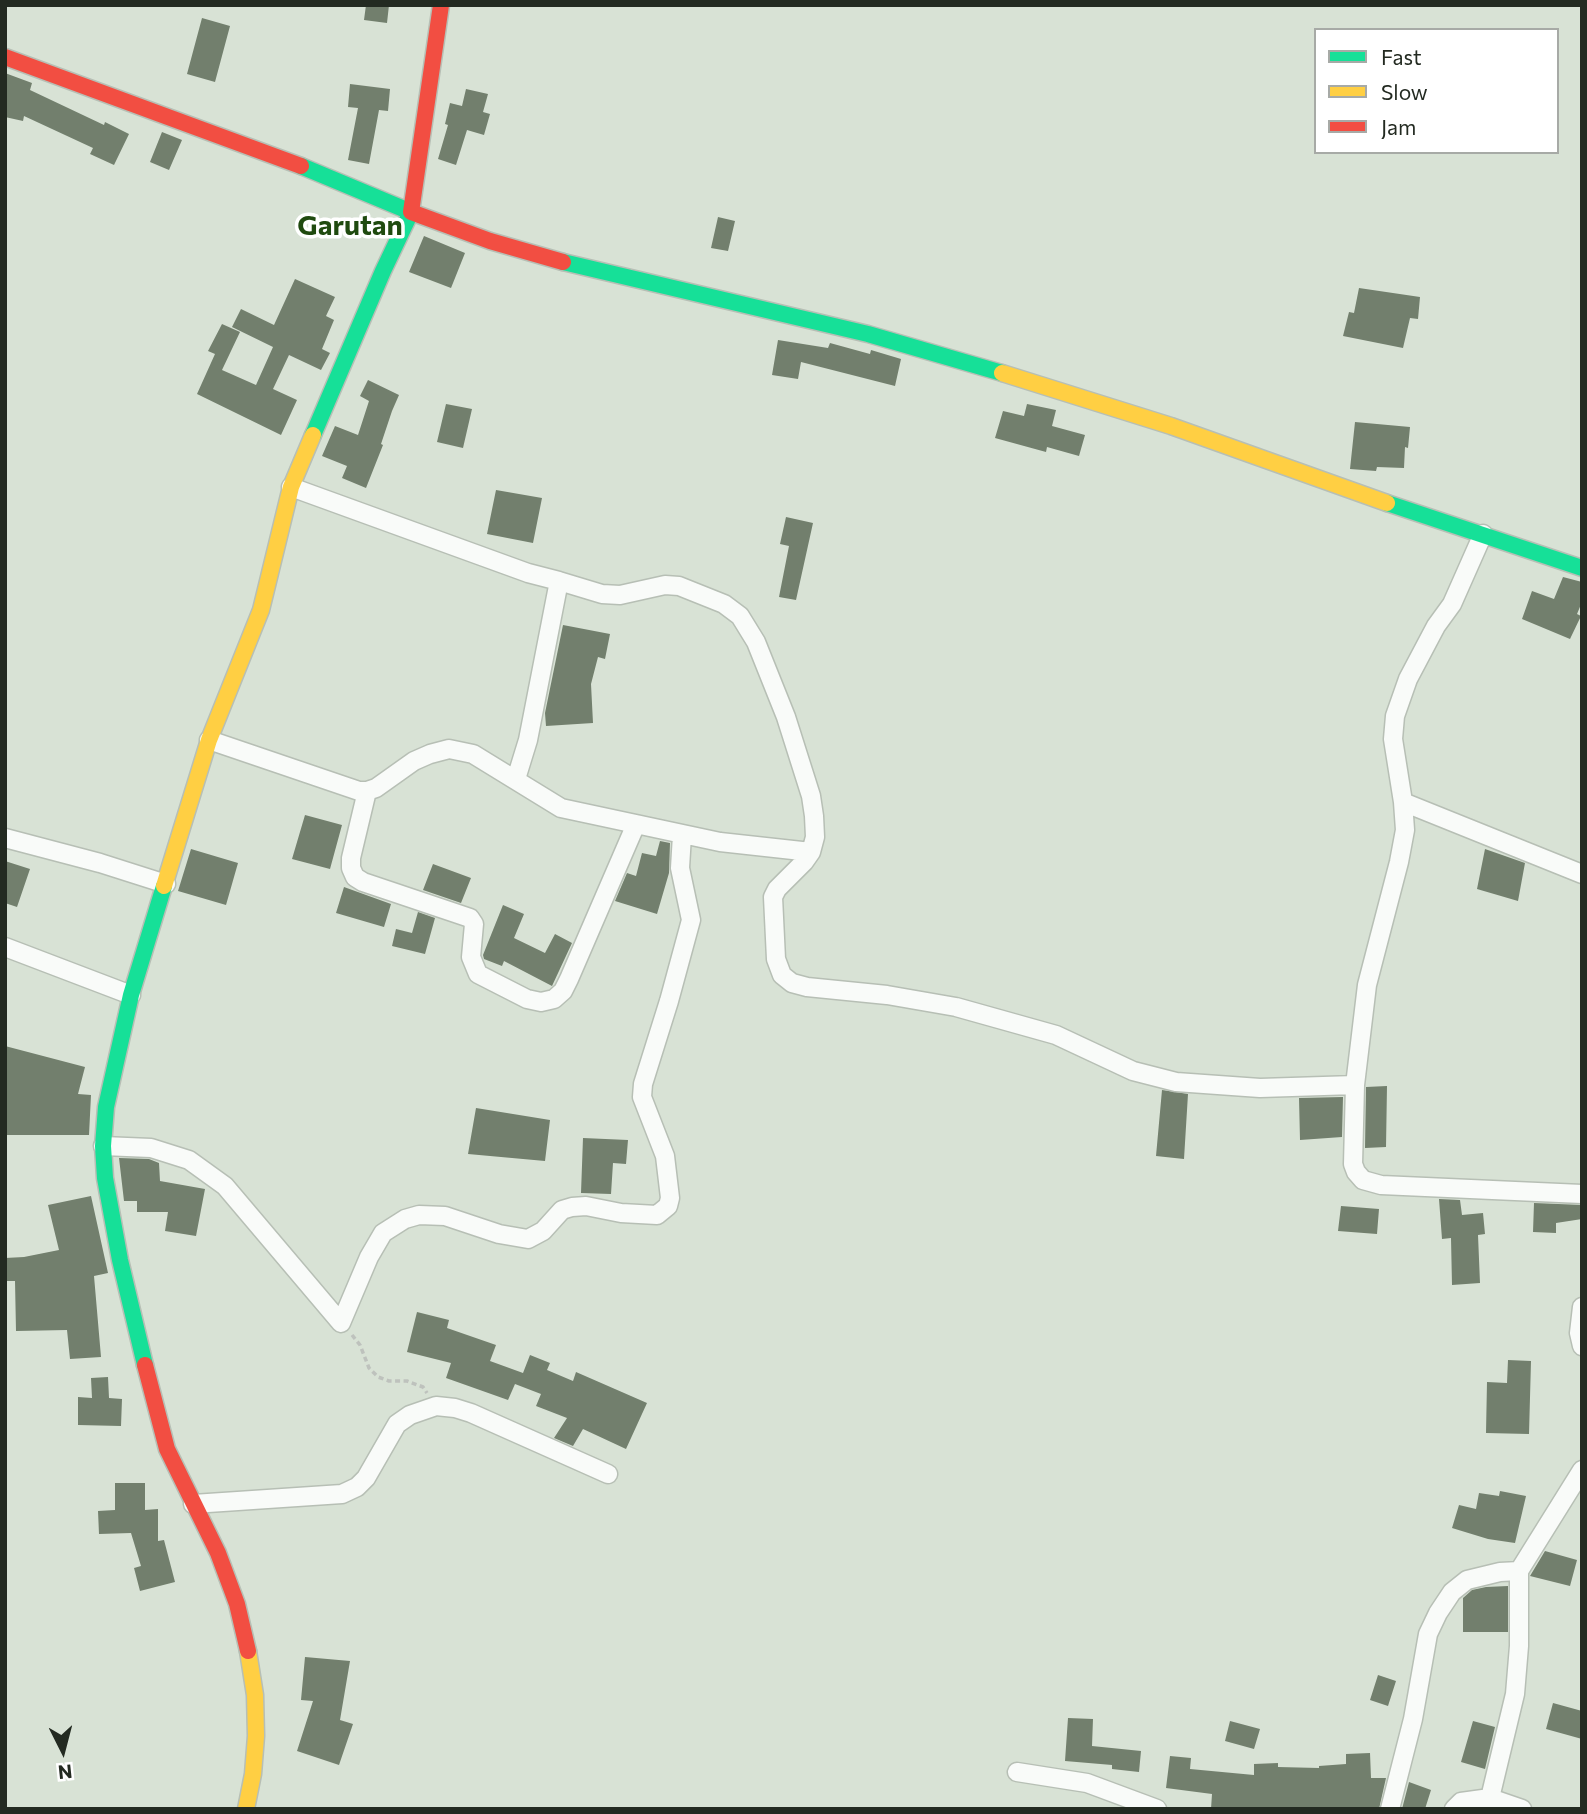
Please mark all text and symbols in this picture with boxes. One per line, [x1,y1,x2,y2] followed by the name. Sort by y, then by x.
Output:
[1314,28,1559,154] legend
[1381,44,1422,69] text: Fast
[1381,79,1428,104] text: Slow
[1381,114,1416,139] text: Jam
[297,209,403,243] district label: Garutan
[28,1716,98,1786] north arrow
[57,1760,74,1785] text: N

